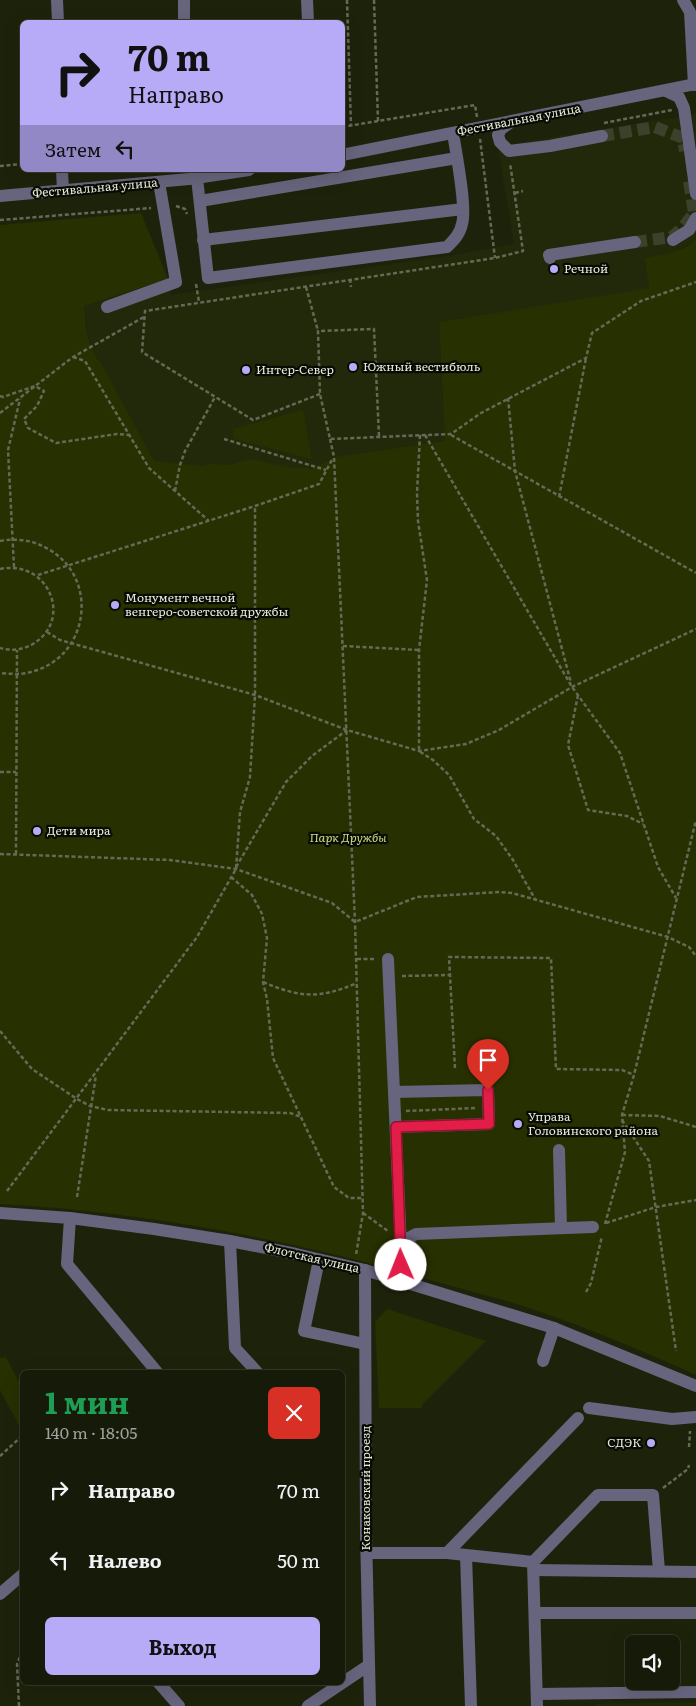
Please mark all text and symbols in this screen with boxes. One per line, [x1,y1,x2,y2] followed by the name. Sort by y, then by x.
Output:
[128,30,210,82] text: 70 m
[45,40,110,105] icon: right
[128,77,224,110] text: Направо
[455,98,583,140] street label: Фестивальная улица
[45,135,101,163] text: Затем
[111,135,139,163] icon: left
[32,173,159,201] street label: Фестивальная улица
[564,259,608,277] place label: Речной
[548,263,560,275] marker: Речной
[363,357,481,375] place label: Южный вестибюль
[256,360,334,378] place label: Интер-Север
[347,361,359,373] marker: Южный вестибюль
[240,364,252,376] marker: Интер-Север
[125,588,289,620] place label: Монумент вечной венгеро-советской дружбы
[109,599,121,611] marker: Монумент вечной венгеро-советской дружбы
[47,821,111,839] place label: Дети мира
[31,825,43,837] marker: Дети мира
[309,828,387,846] park label: Парк Дружбы
[467,1039,509,1090] pin
[474,1046,502,1074] icon: arrive
[528,1107,659,1139] place label: Управа Головинского района
[512,1118,524,1130] marker: Управа Головинского района
[263,1237,362,1277] street label: Флотская улица
[374,1238,426,1290] position arrow
[45,1379,129,1423] text: 1 мин
[268,1387,320,1439] button: close
[45,1420,137,1444] text: 140 m · 18:05
[356,1426,374,1550] street label: Конаковский проезд
[607,1433,641,1451] place label: СДЭК
[645,1437,657,1449] marker: СДЭК
[45,1476,73,1504] icon: right
[88,1476,175,1504] text: Направо
[277,1476,320,1504] text: 70 m
[45,1546,73,1574] icon: left
[88,1546,162,1574] text: Налево
[277,1546,320,1574] text: 50 m
[45,1617,320,1675] button: Выход
[625,1635,680,1690] map controls
[625,1635,680,1690] button: sound

